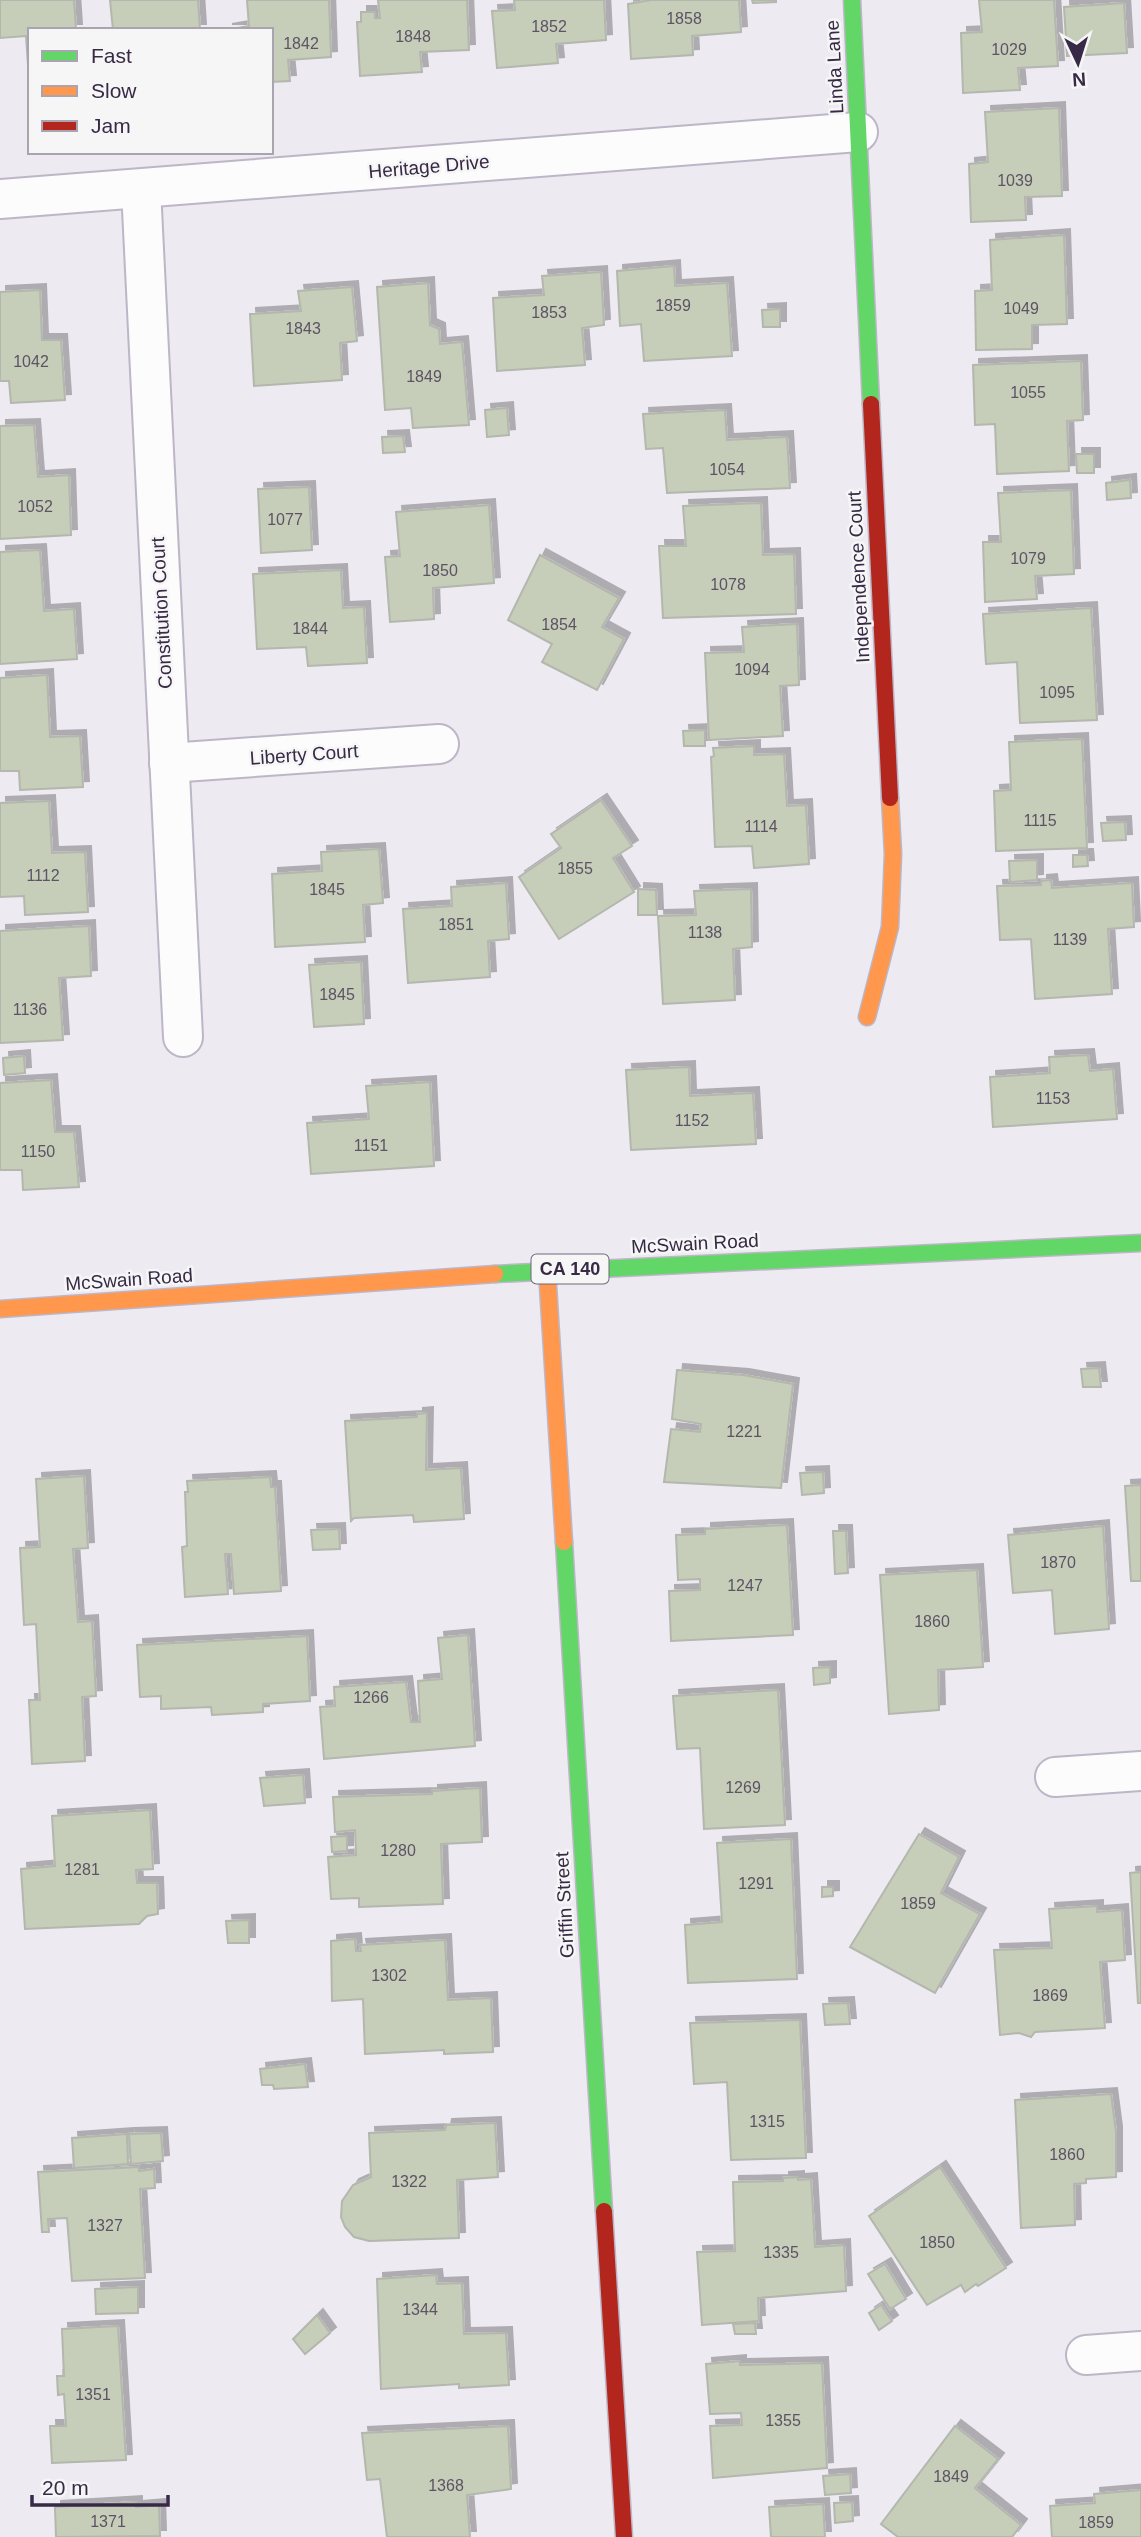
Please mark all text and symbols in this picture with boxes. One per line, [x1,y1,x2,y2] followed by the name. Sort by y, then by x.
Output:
[666,10,702,27] house number: 1858
[531,18,567,35] house number: 1852
[822,19,847,114] street label: Linda Lane
[28,28,273,154] legend
[395,28,431,45] house number: 1848
[1043,28,1113,98] north arrow
[283,35,319,52] house number: 1842
[991,41,1027,58] house number: 1029
[91,44,132,67] text: Fast
[1072,69,1087,90] text: N
[91,79,137,102] text: Slow
[91,114,131,137] text: Jam
[368,151,490,182] street label: Heritage Drive
[997,172,1033,189] house number: 1039
[655,297,691,314] house number: 1859
[1003,300,1039,317] house number: 1049
[531,304,567,321] house number: 1853
[285,320,321,337] house number: 1843
[13,353,49,370] house number: 1042
[406,368,442,385] house number: 1849
[1010,384,1046,401] house number: 1055
[709,461,745,478] house number: 1054
[843,490,873,663] street label: Independence Court
[17,498,53,515] house number: 1052
[267,511,303,528] house number: 1077
[147,536,176,689] street label: Constitution Court
[1010,550,1046,567] house number: 1079
[422,562,458,579] house number: 1850
[710,576,746,593] house number: 1078
[541,616,577,633] house number: 1854
[292,620,328,637] house number: 1844
[734,661,770,678] house number: 1094
[1039,684,1075,701] house number: 1095
[249,740,360,769] street label: Liberty Court
[1023,812,1057,829] house number: 1115
[744,818,778,835] house number: 1114
[557,860,593,877] house number: 1855
[26,867,60,884] house number: 1112
[309,881,345,898] house number: 1845
[438,916,474,933] house number: 1851
[688,924,722,941] house number: 1138
[1053,931,1087,948] house number: 1139
[319,986,355,1003] house number: 1845
[13,1001,47,1018] house number: 1136
[1036,1090,1070,1107] house number: 1153
[675,1112,709,1129] house number: 1152
[354,1137,388,1154] house number: 1151
[21,1143,55,1160] house number: 1150
[631,1230,759,1257] street label: McSwain Road
[532,1254,608,1284] road number: CA 140
[65,1265,194,1294] street label: McSwain Road
[726,1423,762,1440] house number: 1221
[1040,1554,1076,1571] house number: 1870
[727,1577,763,1594] house number: 1247
[914,1613,950,1630] house number: 1860
[353,1689,389,1706] house number: 1266
[725,1779,761,1796] house number: 1269
[380,1842,416,1859] house number: 1280
[551,1851,578,1959] street label: Griffin Street
[64,1861,100,1878] house number: 1281
[738,1875,774,1892] house number: 1291
[900,1895,936,1912] house number: 1859
[371,1967,407,1984] house number: 1302
[1032,1987,1068,2004] house number: 1869
[749,2113,785,2130] house number: 1315
[1049,2146,1085,2163] house number: 1860
[391,2173,427,2190] house number: 1322
[87,2217,123,2234] house number: 1327
[919,2234,955,2251] house number: 1850
[763,2244,799,2261] house number: 1335
[402,2301,438,2318] house number: 1344
[75,2386,111,2403] house number: 1351
[765,2412,801,2429] house number: 1355
[32,2464,168,2508] scale bar
[933,2468,969,2485] house number: 1849
[42,2476,89,2499] text: 20 m
[428,2477,464,2494] house number: 1368
[90,2513,126,2530] house number: 1371
[1078,2514,1114,2531] house number: 1859

